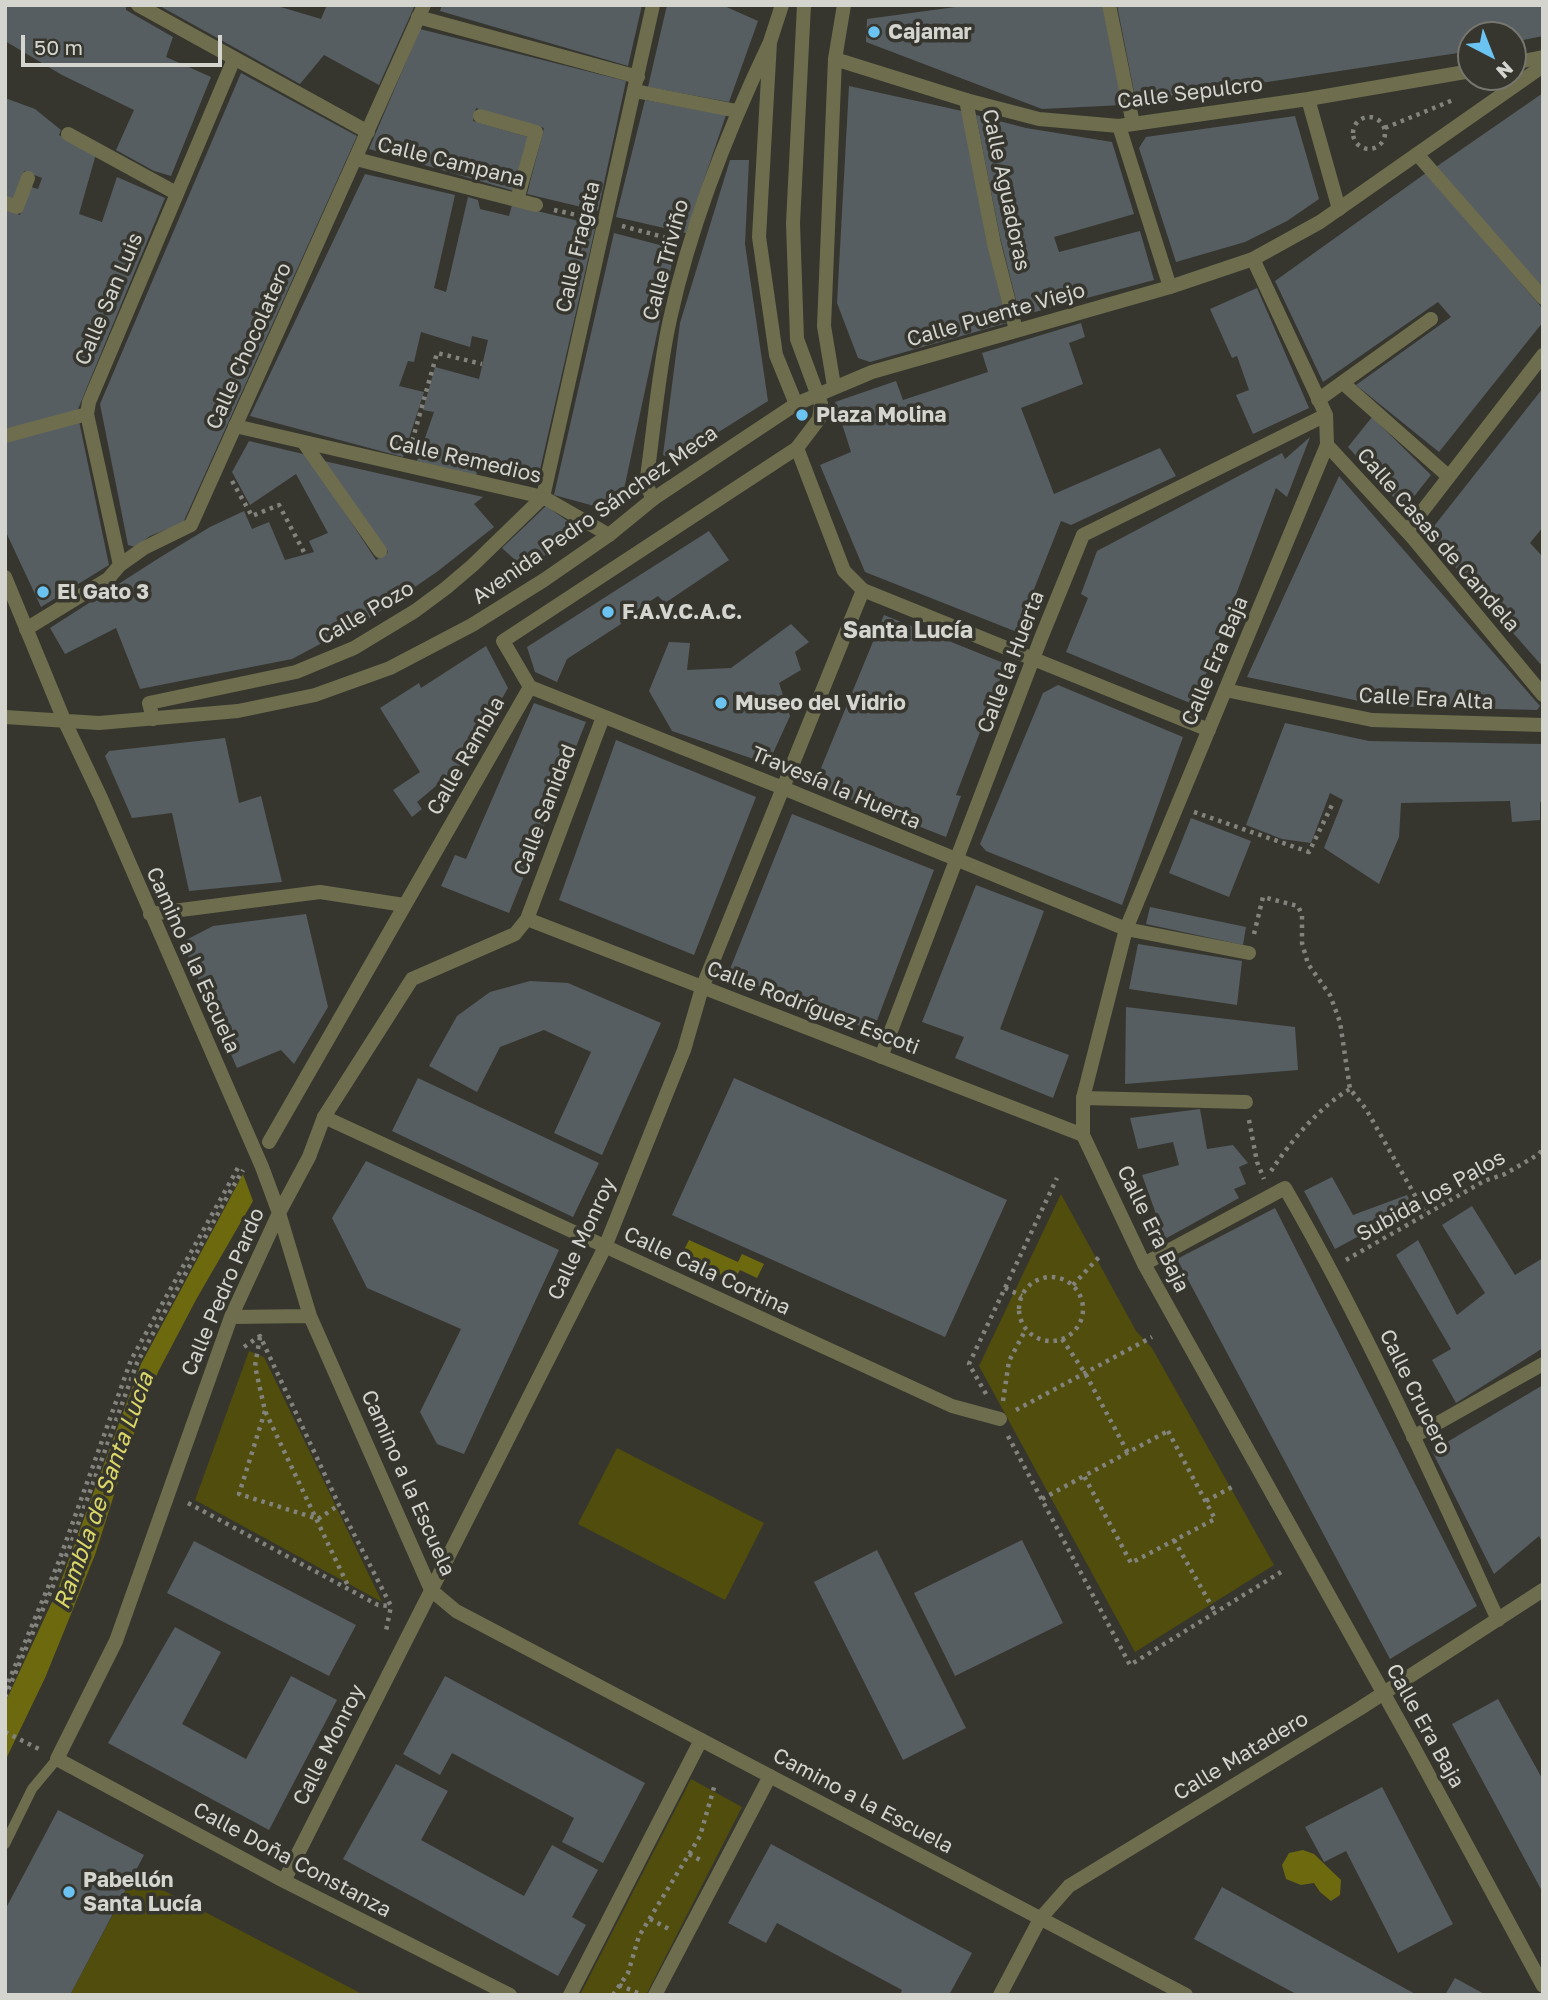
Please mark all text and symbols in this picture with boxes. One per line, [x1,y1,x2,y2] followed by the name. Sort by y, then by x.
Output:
[888,19,972,45] place label: Cajamar
[24,21,226,65] scale bar
[1457,21,1527,91] north arrow
[866,24,882,40] marker: Cajamar
[34,34,83,60] text: 50 m
[1492,57,1518,84] text: N
[1116,72,1264,114] street label: Calle Sepulcro
[977,107,1035,273] street label: Calle Aguadoras
[375,131,527,193] street label: Calle Campana
[551,179,605,315] street label: Calle Fragata
[638,197,694,323] street label: Calle Triviño
[70,229,148,369] street label: Calle San Luis
[201,259,297,433] street label: Calle Chocolatero
[904,278,1088,352] street label: Calle Puente Viejo
[816,402,946,428] place label: Plaza Molina
[794,407,810,423] marker: Plaza Molina
[468,420,722,610] street label: Avenida Pedro Sánchez Meca
[386,429,544,489] street label: Calle Remedios
[1351,443,1525,637] street label: Calle Casas de Candela
[314,576,418,650] street label: Calle Pozo
[57,579,149,605] place label: El Gato 3
[35,584,51,600] marker: El Gato 3
[972,587,1050,737] street label: Calle la Huerta
[1176,592,1254,730] street label: Calle Era Baja
[622,599,742,625] place label: F.A.V.C.A.C.
[600,604,616,620] marker: F.A.V.C.A.C.
[843,617,973,645] district label: Santa Lucía
[1358,683,1494,715] street label: Calle Era Alta
[735,690,906,716] place label: Museo del Vidrio
[422,692,510,820] street label: Calle Rambla
[713,695,729,711] marker: Museo del Vidrio
[508,741,582,879] street label: Calle Sanidad
[748,741,924,835] street label: Travesía la Huerta
[141,863,245,1057] street label: Camino a la Escuela
[703,956,923,1060] street label: Calle Rodríguez Escoti
[1352,1145,1510,1247] street label: Subida los Palos
[1111,1161,1195,1297] street label: Calle Era Baja
[543,1174,621,1304] street label: Calle Monroy
[176,1204,270,1380] street label: Calle Pedro Pardo
[620,1221,794,1321] street label: Calle Cala Cortina
[1374,1325,1456,1459] street label: Calle Crucero
[48,1369,160,1613] water label: Rambla de Santa Lucía
[356,1386,460,1580] street label: Camino a la Escuela
[1380,1659,1470,1793] street label: Calle Era Baja
[288,1680,370,1810] street label: Calle Monroy
[1169,1706,1313,1806] street label: Calle Matadero
[768,1743,958,1859] street label: Camino a la Escuela
[189,1797,395,1923] street label: Calle Doña Constanza
[83,1867,202,1917] place label: Pabellón Santa Lucía
[61,1884,77,1900] marker: Pabellón Santa Lucía

